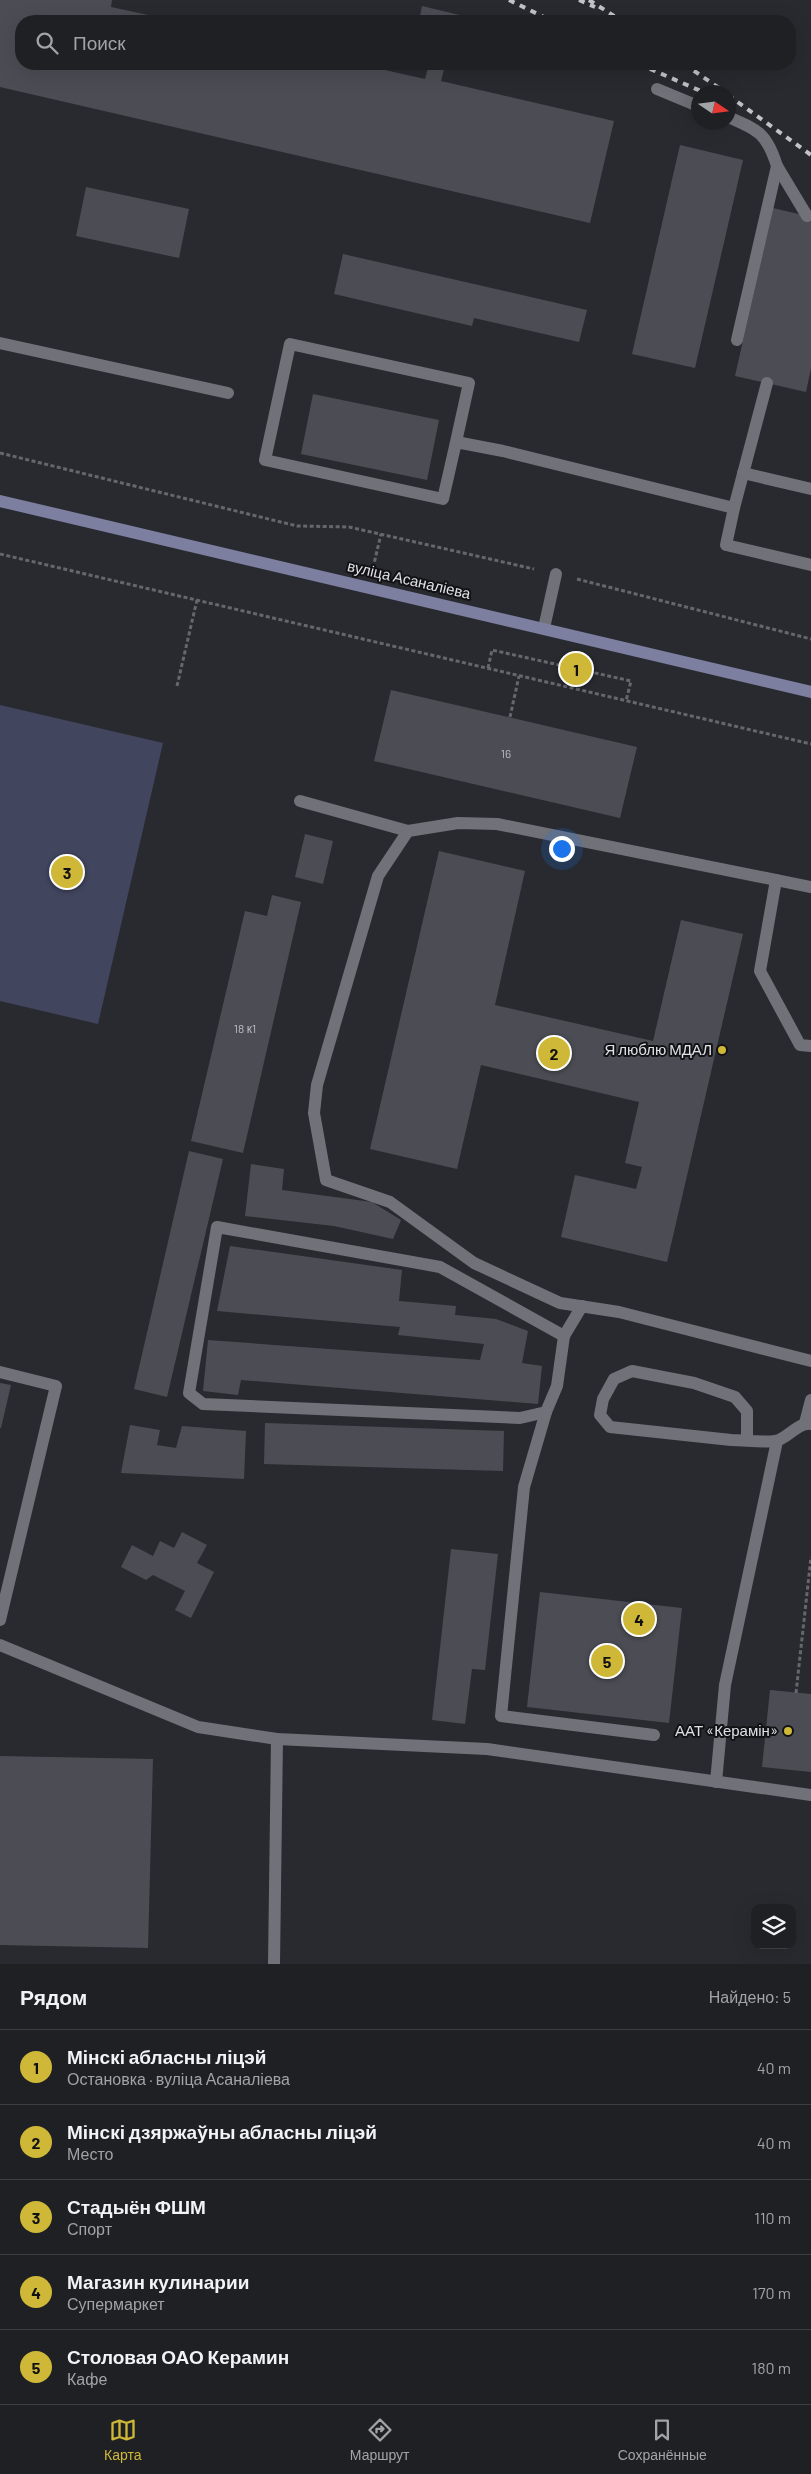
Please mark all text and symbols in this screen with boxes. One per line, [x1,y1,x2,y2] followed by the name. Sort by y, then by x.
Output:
[15,15,796,70] search box
[33,29,61,57] icon: search
[73,31,126,54] text: Поиск
[691,85,736,130] north arrow
[346,556,473,602] street label: вуліца Асаналіева
[560,650,592,688] pin: 1
[501,746,511,760] house number: 16
[549,836,575,862] your location
[51,853,83,891] pin: 3
[234,1021,256,1035] house number: 18 к1
[538,1034,570,1072] pin: 2
[604,1040,712,1058] place label: Я люблю МДАЛ
[716,1044,728,1056] marker: Я люблю МДАЛ
[623,1600,655,1638] pin: 4
[591,1642,623,1680] pin: 5
[675,1721,778,1739] place label: ААТ «Керамін»
[782,1725,794,1737] marker: ААТ «Керамін»
[751,1904,796,1949] map controls
[751,1904,796,1949] button: layers
[20,1984,87,2009] text: Рядом
[709,1987,791,2006] text: Найдено: 5
[67,2045,266,2068] text: Мінскі абласны ліцэй
[33,2058,39,2077] text: 1
[757,2058,791,2077] text: 40 m
[67,2069,290,2088] text: Остановка · вуліца Асаналіева
[67,2120,377,2143] text: Мінскі дзяржаўны абласны ліцэй
[32,2133,40,2152] text: 2
[757,2133,791,2152] text: 40 m
[67,2144,113,2163] text: Место
[67,2195,206,2218] text: Стадыён ФШМ
[32,2208,40,2227] text: 3
[754,2208,791,2227] text: 110 m
[67,2219,112,2238] text: Спорт
[67,2270,249,2293] text: Магазин кулинарии
[31,2283,41,2302] text: 4
[752,2283,791,2302] text: 170 m
[67,2294,165,2313] text: Супермаркет
[67,2345,289,2368] text: Столовая ОАО Керамин
[32,2358,40,2377] text: 5
[752,2358,791,2377] text: 180 m
[67,2369,107,2388] text: Кафе
[104,2416,142,2463] tab: Карта
[350,2416,409,2463] tab: Маршрут
[618,2416,707,2463] tab: Сохранённые

